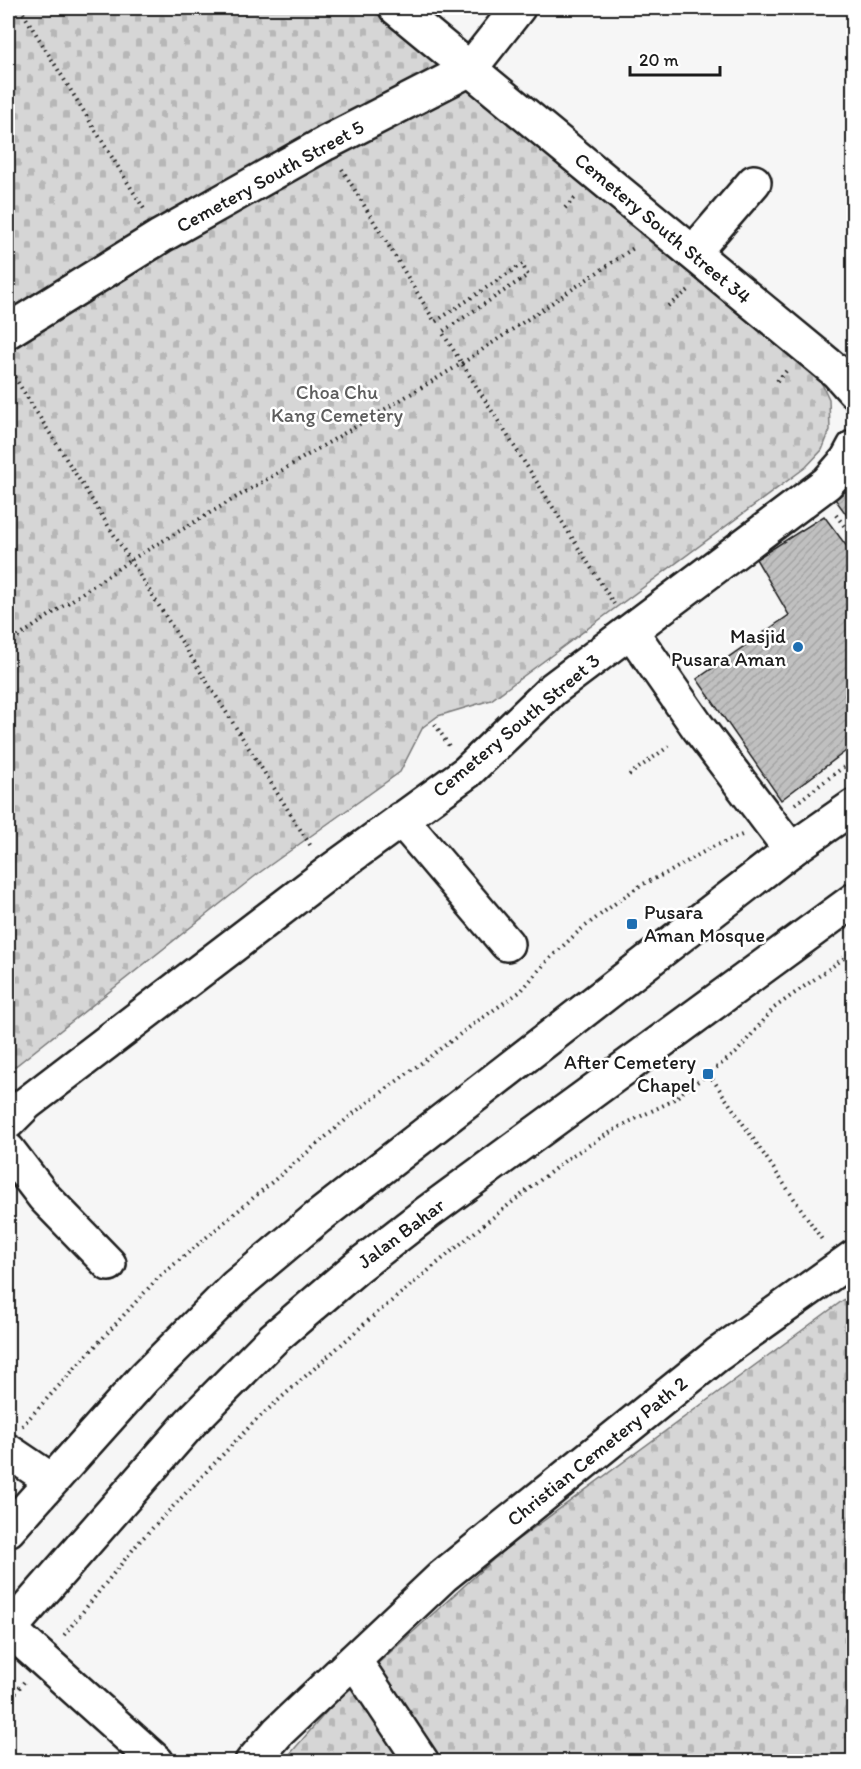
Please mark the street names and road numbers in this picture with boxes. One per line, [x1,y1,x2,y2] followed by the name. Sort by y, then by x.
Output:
[172,114,368,238] street label: Cemetery South Street 5
[570,147,756,309] street label: Cemetery South Street 34
[427,648,605,802] street label: Cemetery South Street 3
[353,1193,449,1273] street label: Jalan Bahar
[502,1371,692,1531] street label: Christian Cemetery Path 2

